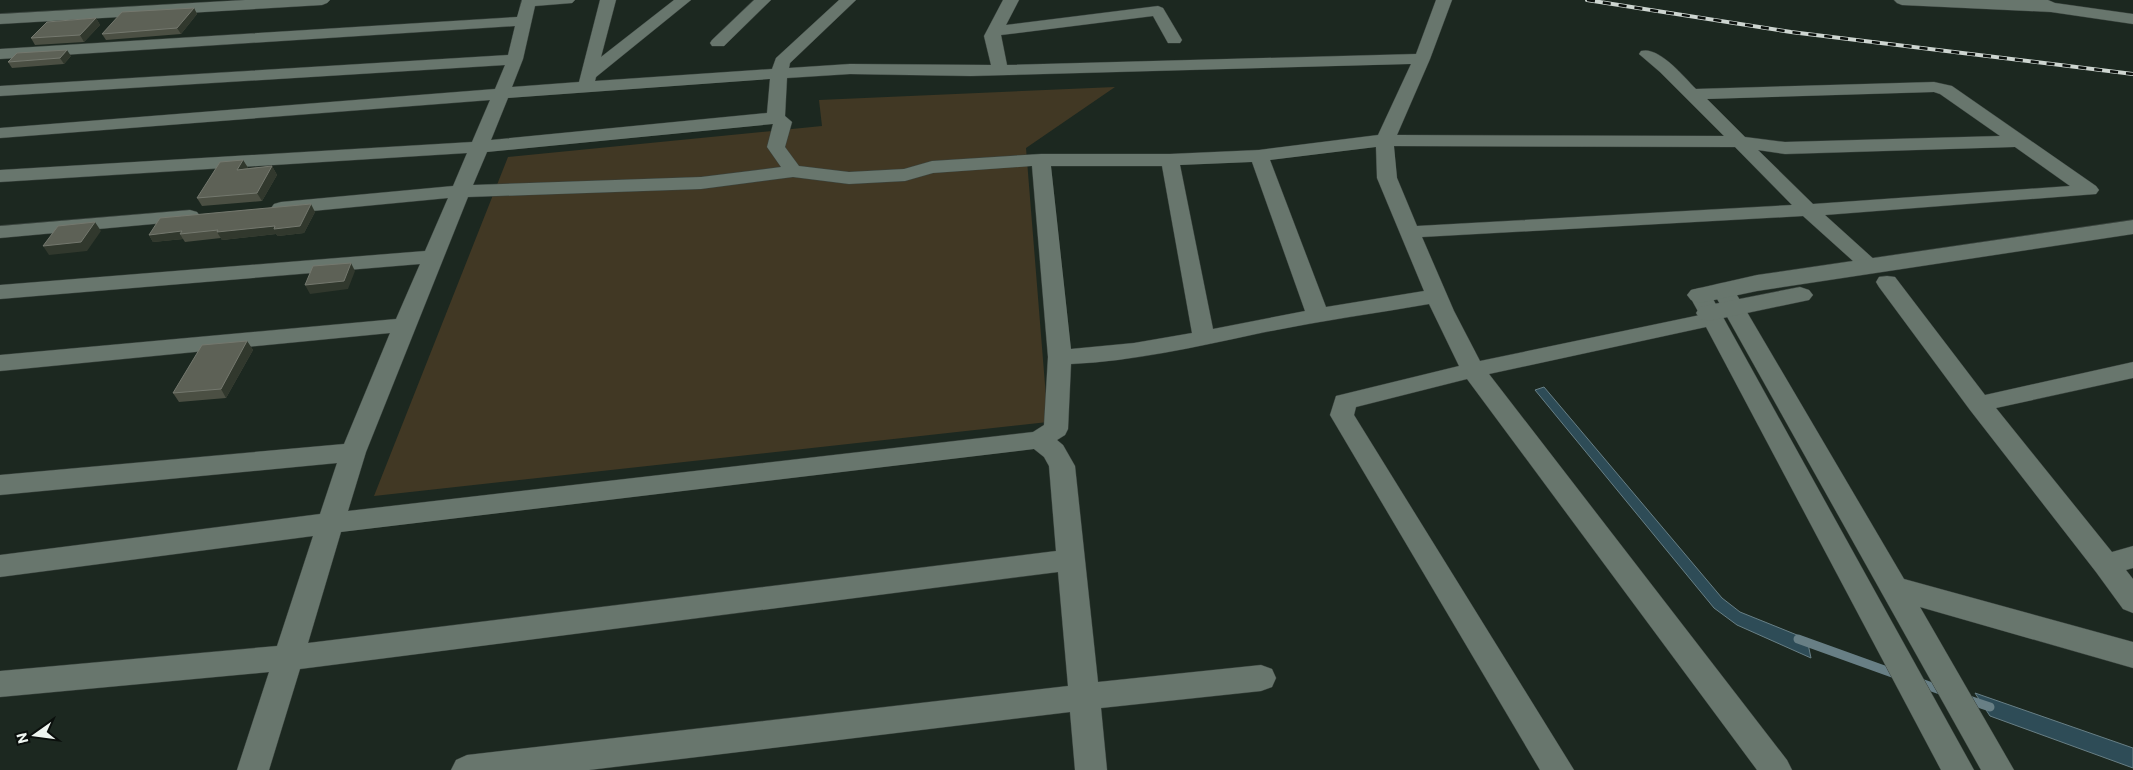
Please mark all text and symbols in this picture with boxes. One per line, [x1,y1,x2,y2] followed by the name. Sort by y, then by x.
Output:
[10,710,60,760] north arrow
[12,731,31,745] text: N

